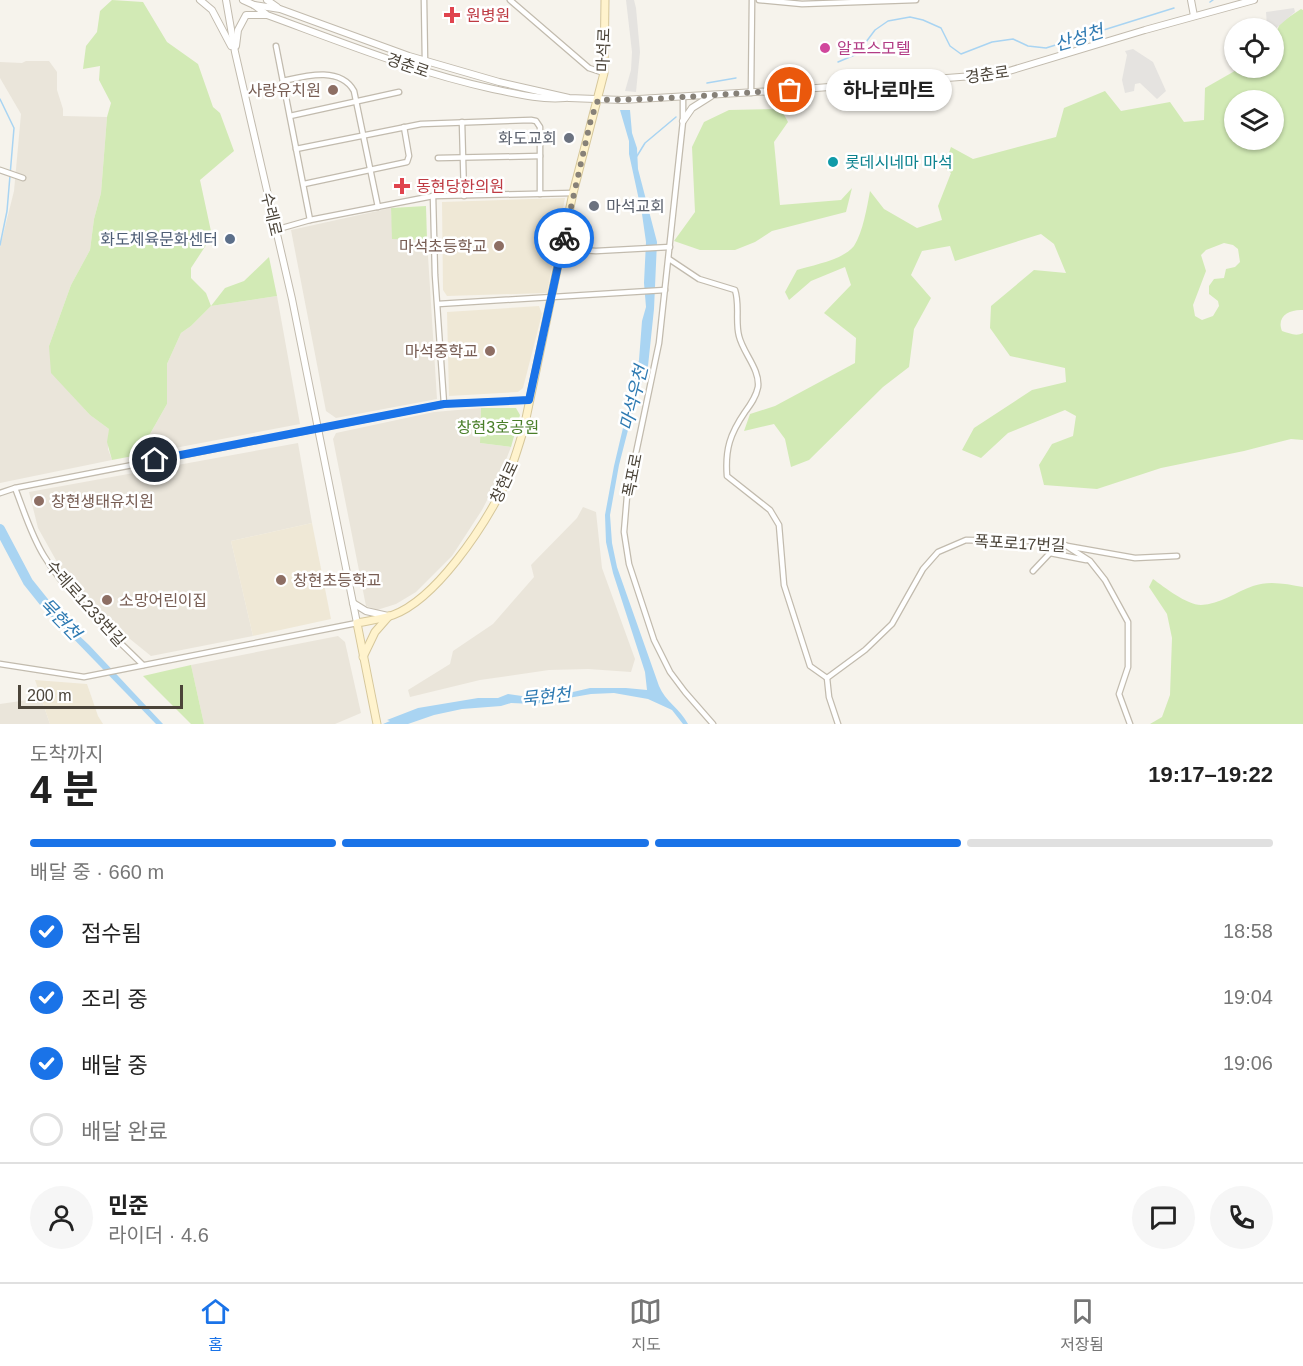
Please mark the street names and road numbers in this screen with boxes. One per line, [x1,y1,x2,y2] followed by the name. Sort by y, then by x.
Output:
[594,27,613,72] street label: 마석로
[384,50,432,81] street label: 경춘로
[964,63,1010,86] street label: 경춘로
[258,191,285,238] street label: 수레로
[620,452,645,498] street label: 폭포로
[487,458,522,506] street label: 창현로
[974,533,1066,554] street label: 폭포로17번길
[43,557,128,650] street label: 수레로1233번길

